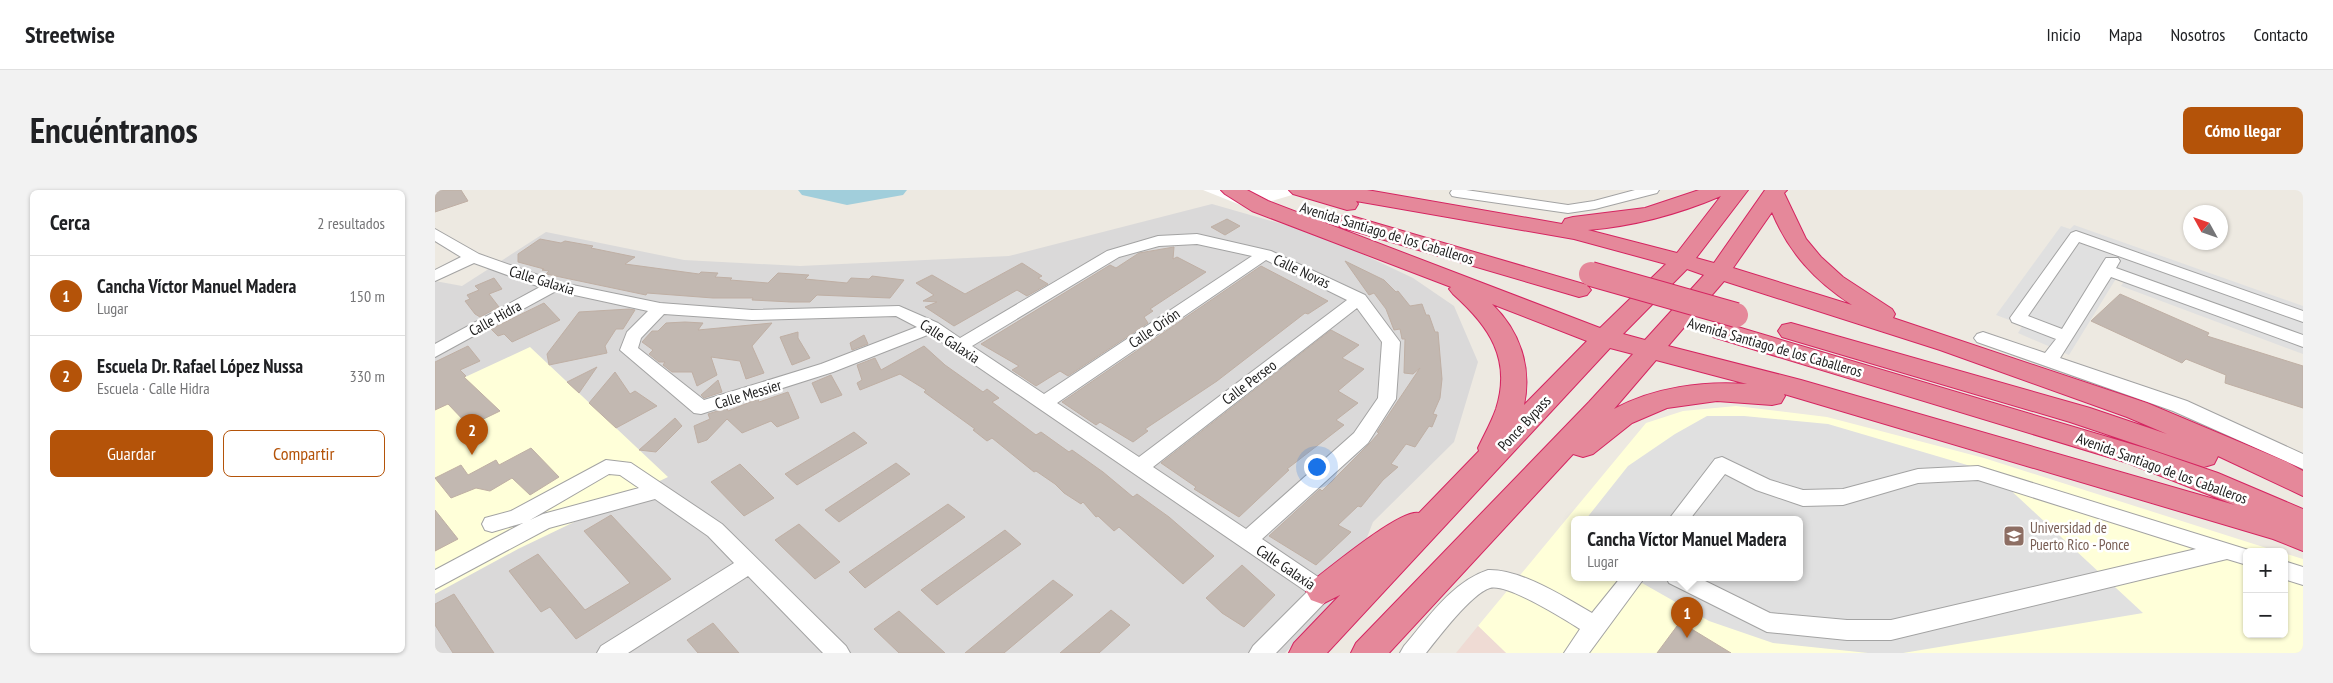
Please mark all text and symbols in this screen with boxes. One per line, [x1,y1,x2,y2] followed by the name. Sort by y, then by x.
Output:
[25,19,115,50] text: Streetwise
[2047,23,2081,46] text: Inicio
[2109,23,2142,46] text: Mapa
[2170,23,2225,46] text: Nosotros
[2253,23,2308,46] text: Contacto
[30,107,198,153] text: Encuéntranos
[2183,107,2303,154] button: Cómo llegar
[1298,197,1476,269] street label: Avenida Santiago de los Caballeros
[2183,205,2228,250] north arrow
[50,209,90,236] text: Cerca
[317,213,385,233] text: 2 resultados
[1271,250,1333,292] street label: Calle Novas
[507,261,577,299] street label: Calle Galaxia
[97,274,296,298] text: Cancha Víctor Manuel Madera
[62,286,70,306] text: 1
[350,286,385,306] text: 150 m
[465,296,525,340] street label: Calle Hidra
[97,298,128,318] text: Lugar
[1125,304,1183,352] street label: Calle Orión
[1685,313,1865,381] street label: Avenida Santiago de los Caballeros
[917,315,983,367] street label: Calle Galaxia
[97,354,303,378] text: Escuela Dr. Rafael López Nussa
[1218,355,1280,409] street label: Calle Perseo
[62,366,70,386] text: 2
[350,366,385,386] text: 330 m
[712,375,784,413] street label: Calle Messier
[97,378,210,398] text: Escuela · Calle Hidra
[1493,391,1555,455] street label: Ponce Bypass
[456,414,488,455] pin: 2
[2074,428,2250,508] street label: Avenida Santiago de los Caballeros
[50,430,213,477] button: Guardar
[223,430,385,477] button: Compartir
[1304,454,1330,480] your location
[1571,516,1803,581] popup
[2030,518,2129,554] place label: Universidad de Puerto Rico - Ponce
[2002,524,2026,548] school or university icon: Universidad de Puerto Rico - Ponce
[1587,527,1787,551] text: Cancha Víctor Manuel Madera
[1253,540,1319,594] street label: Calle Galaxia
[2243,548,2288,638] map controls
[2243,548,2288,593] button: +
[1587,551,1618,571] text: Lugar
[2243,593,2288,638] button: −
[1671,597,1703,638] pin: 1

